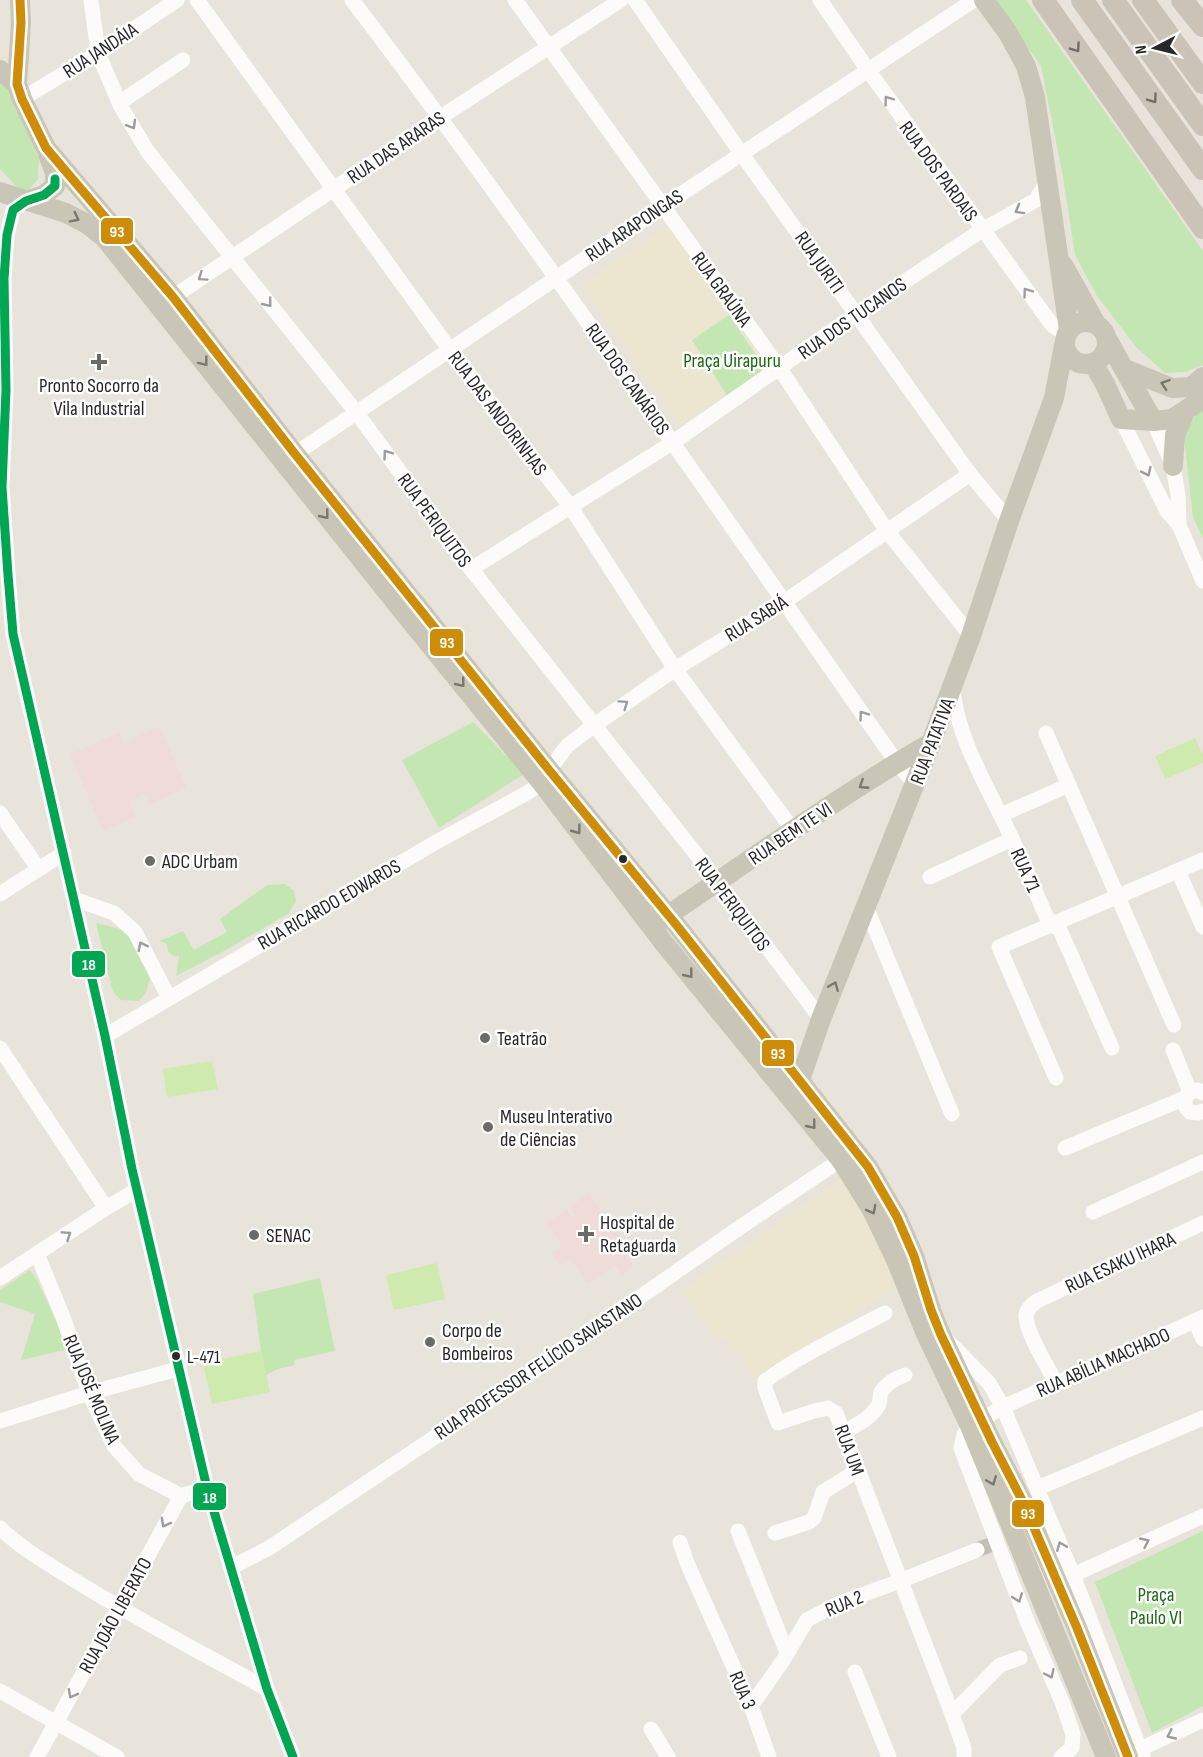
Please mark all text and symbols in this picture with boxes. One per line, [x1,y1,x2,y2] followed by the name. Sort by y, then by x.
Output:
[59,18,143,84] street label: RUA JANDÁIA
[1125,18,1185,78] north arrow
[1069,41,1080,52] one-way arrow
[1132,44,1152,55] text: N
[1146,92,1157,103] one-way arrow
[885,95,896,106] one-way arrow
[343,106,450,189] street label: RUA DAS ARARAS
[894,117,983,227] street label: RUA DOS PARDAIS
[124,119,136,129] one-way arrow
[581,184,688,267] street label: RUA ARAPONGAS
[1014,203,1025,214] one-way arrow
[69,210,80,222] one-way arrow
[100,217,134,245] line badge: 93
[110,223,124,242] text: 93
[789,227,849,298] street label: RUA JURITI
[686,247,757,332] street label: RUA GRAÚNA
[198,270,209,281] one-way arrow
[794,273,911,365] street label: RUA DOS TUCANOS
[1023,287,1034,298] one-way arrow
[261,296,272,307] one-way arrow
[580,319,674,440] street label: RUA DOS CANÁRIOS
[443,347,552,481] street label: RUA DAS ANDORINHAS
[683,349,781,373] park label: Praça Uirapuru
[90,353,108,371] marker: Pronto Socorro da Vila Industrial
[196,355,207,366] one-way arrow
[39,374,159,421] place label: Pronto Socorro da Vila Industrial
[1160,379,1171,392] one-way arrow
[383,449,394,460] one-way arrow
[1140,465,1152,476] one-way arrow
[392,469,476,572] street label: RUA PERIQUITOS
[318,508,329,519] one-way arrow
[721,590,793,647] street label: RUA SABIÁ
[429,628,464,657] line badge: 93
[440,634,454,653] text: 93
[453,676,464,687] one-way arrow
[906,694,961,788] street label: RUA PATATIVA
[617,700,628,711] one-way arrow
[859,711,870,722] one-way arrow
[859,777,870,788] one-way arrow
[744,797,837,870] street label: RUA BEM TE VI
[570,823,581,834] one-way arrow
[1005,845,1045,896] street label: RUA 71
[161,850,238,874] place label: ADC Urbam
[617,853,629,865] unlabelled marker
[689,853,775,956] street label: RUA PERIQUITOS
[143,854,157,868] marker: ADC Urbam
[254,854,405,955] street label: RUA RICARDO EDWARDS
[138,942,149,952] one-way arrow
[71,950,106,978] line badge: 18
[82,956,96,975] text: 18
[682,967,693,978] one-way arrow
[827,981,840,992] one-way arrow
[497,1027,547,1051] place label: Teatrão
[478,1031,492,1045] marker: Teatrão
[761,1039,795,1067] line badge: 93
[771,1045,785,1064] text: 93
[500,1105,613,1152] place label: Museu Interativo de Ciências
[805,1118,816,1129] one-way arrow
[481,1120,495,1134] marker: Museu Interativo de Ciências
[865,1204,876,1214] one-way arrow
[600,1211,676,1258] place label: Hospital de Retaguarda
[266,1224,311,1248] place label: SENAC
[577,1225,595,1243] marker: Hospital de Retaguarda
[1062,1227,1180,1299] street label: RUA ESAKU IHARA
[247,1228,261,1242] marker: SENAC
[60,1231,71,1242] one-way arrow
[430,1288,647,1445] street label: RUA PROFESSOR FELÍCIO SAVASTANO
[442,1319,513,1366] place label: Corpo de Bombeiros
[1033,1323,1174,1403] street label: RUA ABÍLIA MACHADO
[57,1331,125,1448] street label: RUA JOSÉ MOLINA
[423,1335,437,1349] marker: Corpo de Bombeiros
[187,1347,221,1368] place label: L-471
[170,1350,182,1362] marker: L-471
[829,1422,869,1479] street label: RUA UM
[985,1474,997,1485] one-way arrow
[192,1482,227,1511] line badge: 18
[203,1489,217,1508] text: 18
[1011,1499,1045,1528] line badge: 93
[1021,1505,1035,1524] text: 93
[161,1517,173,1527] one-way arrow
[1139,1537,1150,1549] one-way arrow
[1056,1542,1068,1553] one-way arrow
[74,1553,158,1678] street label: RUA JOÃO LIBERATO
[1130,1583,1182,1630] park label: Praça Paulo VI
[822,1585,867,1623] street label: RUA 2
[1011,1592,1023,1603] one-way arrow
[723,1668,761,1713] street label: RUA 3
[1042,1668,1054,1679] one-way arrow
[68,1688,79,1699] one-way arrow
[1167,1727,1178,1739] one-way arrow

